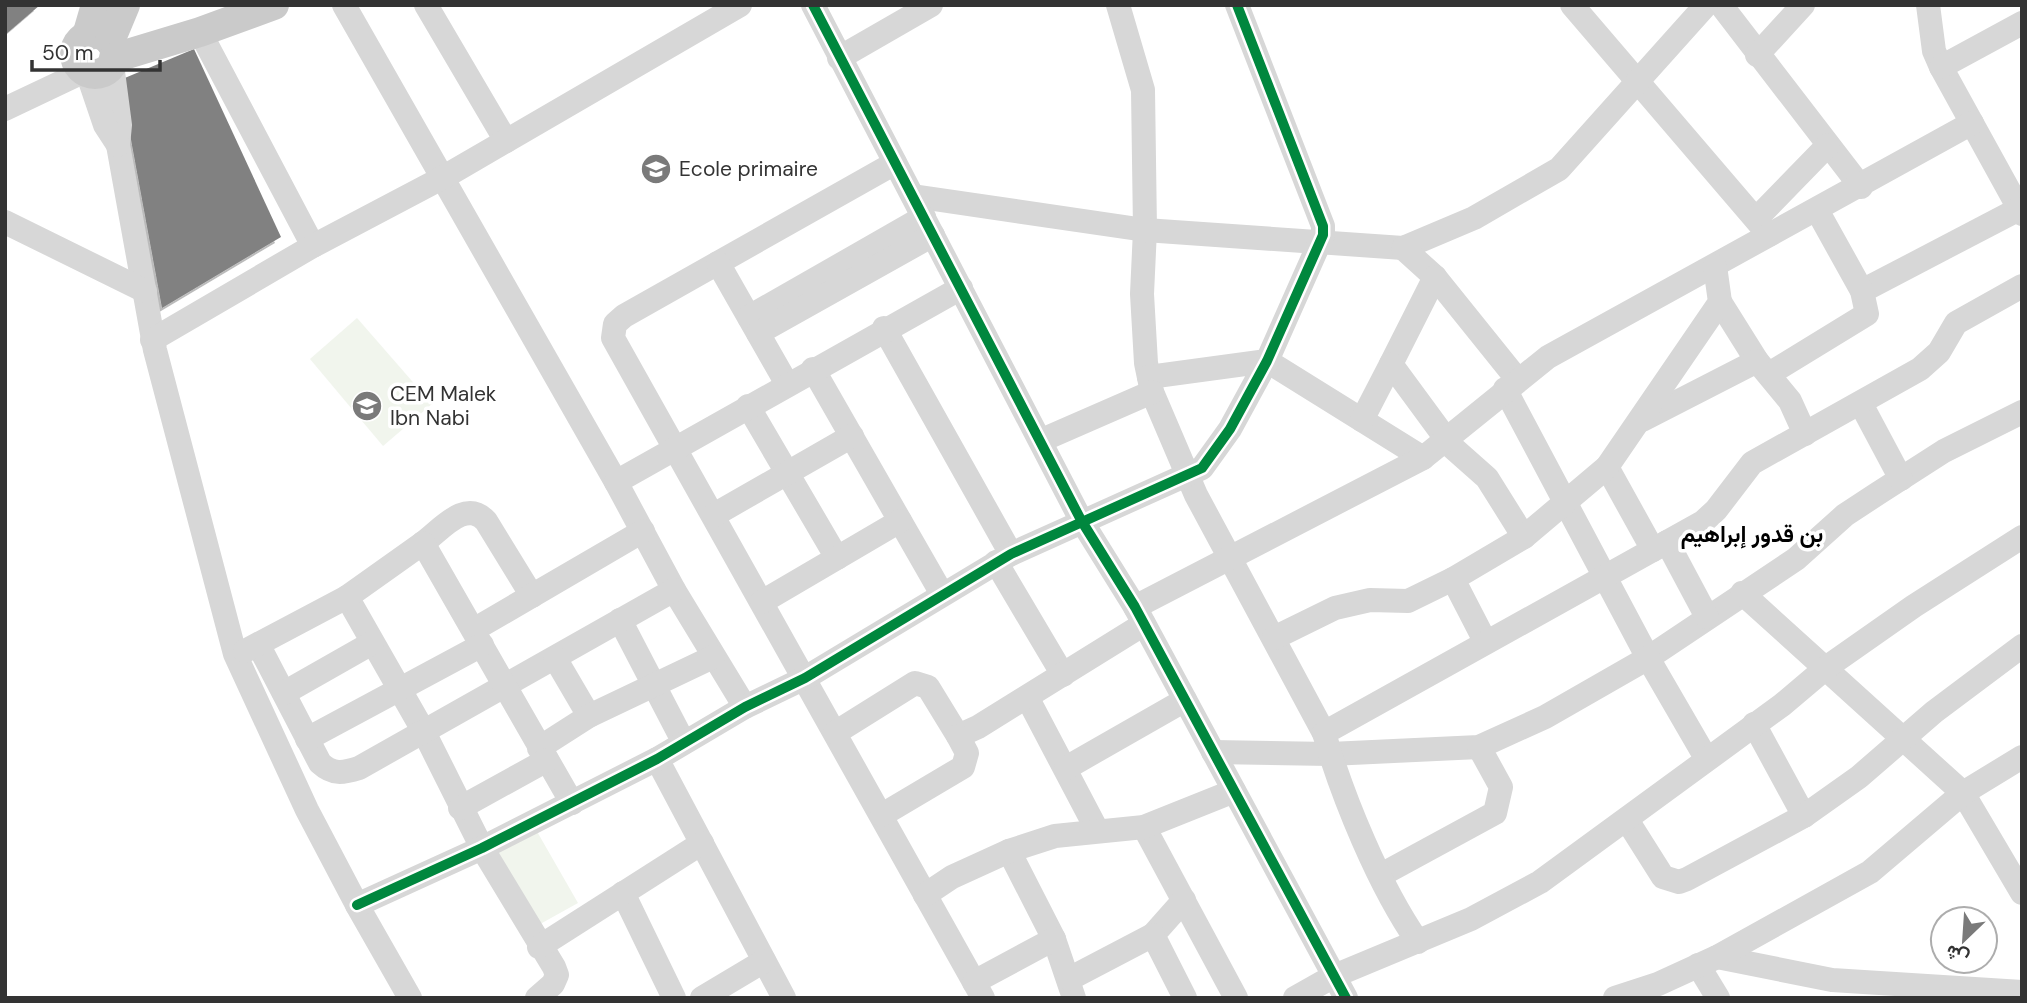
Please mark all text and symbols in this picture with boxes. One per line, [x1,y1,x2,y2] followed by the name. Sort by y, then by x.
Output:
[32,28,159,72] scale bar
[42,39,93,67] text: 50 m
[639,152,673,186] school or university icon: Ecole primaire
[679,155,818,183] place label: Ecole primaire
[390,380,497,432] place label: CEM Malek Ibn Nabi
[350,389,384,423] school or university icon: CEM Malek Ibn Nabi
[1681,519,1823,549] district label: بن قدور إبراهيم
[1929,905,1999,975] north arrow
[1941,939,1973,971] text: ش

